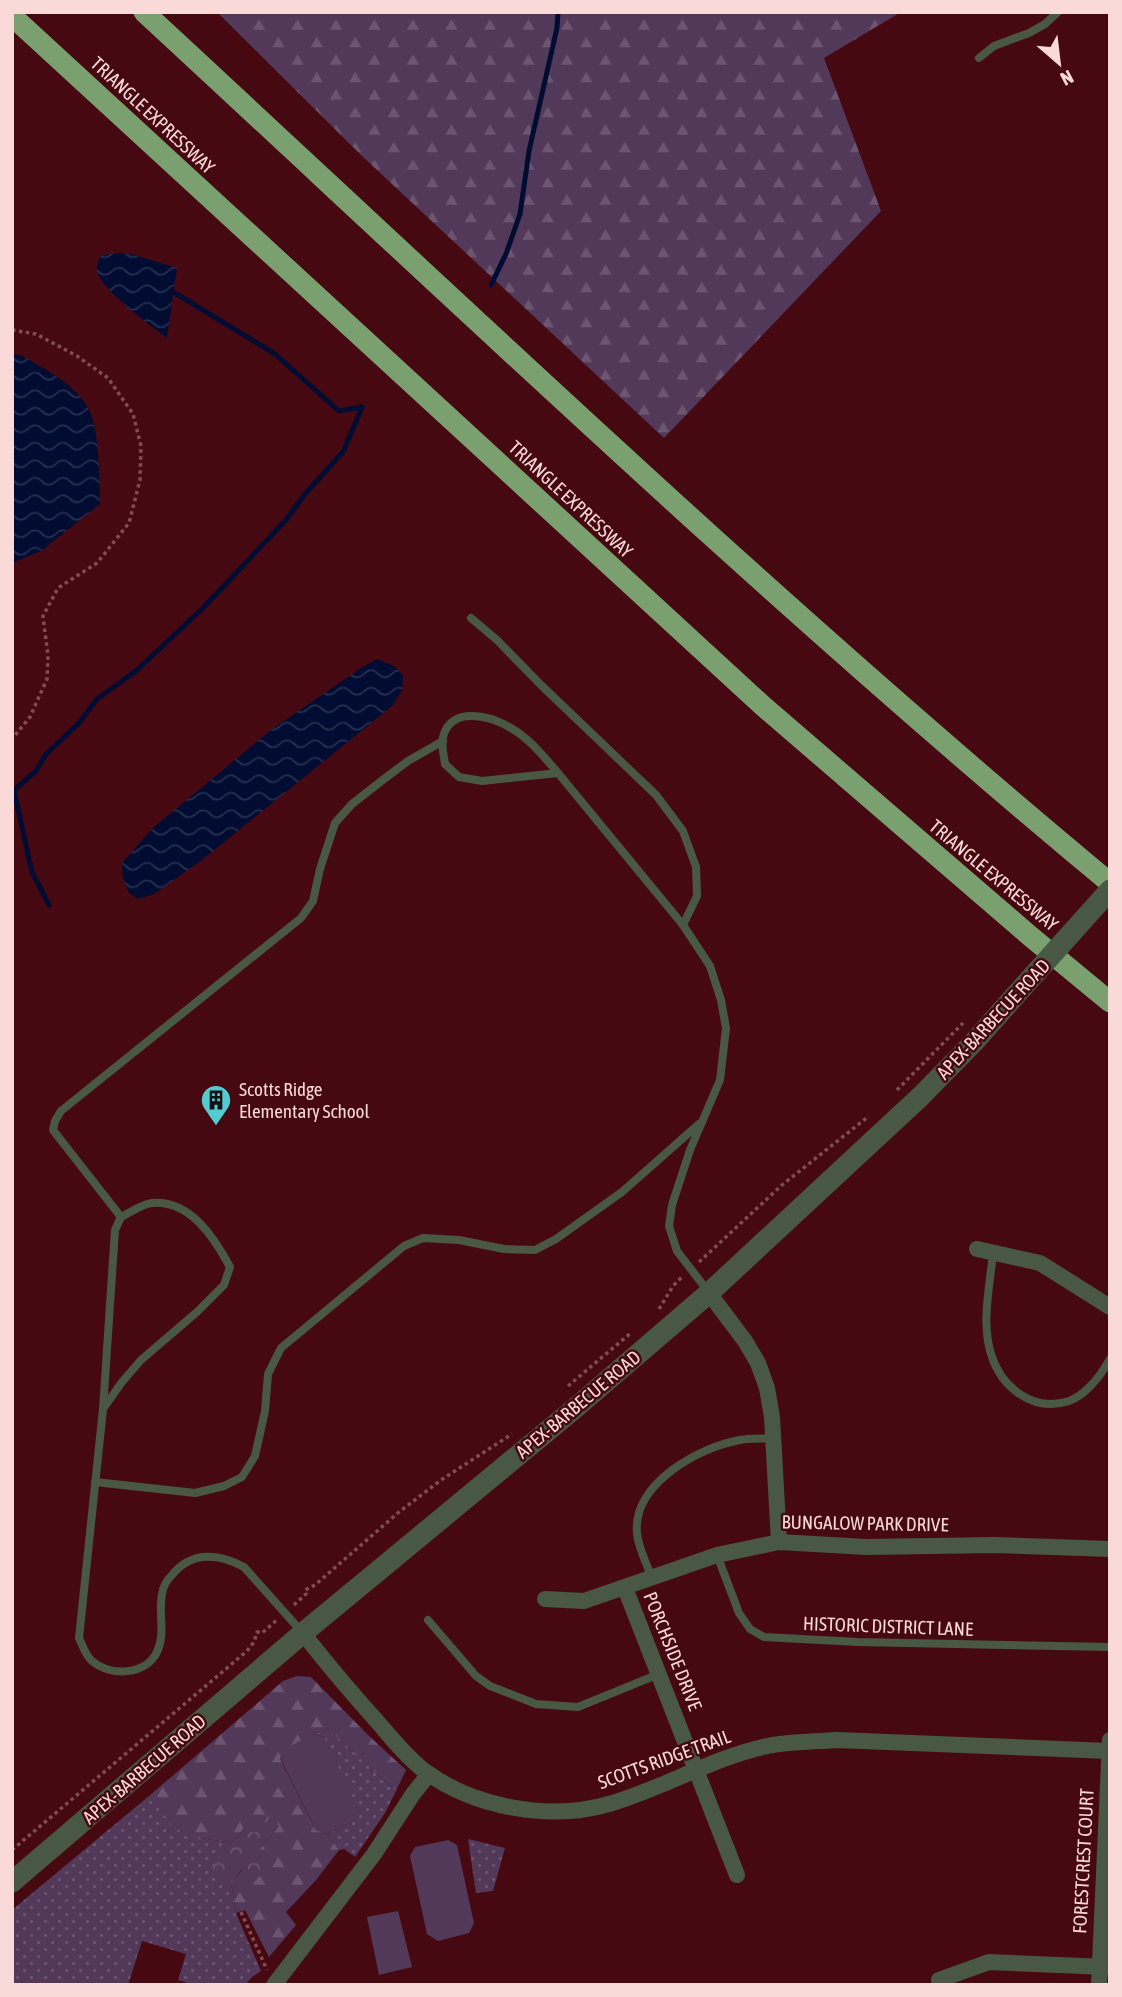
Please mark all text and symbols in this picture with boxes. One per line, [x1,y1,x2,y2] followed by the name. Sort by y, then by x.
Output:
[1024,28,1094,98] north arrow
[87,52,220,178] street label: TRIANGLE EXPRESSWAY
[1057,66,1077,90] text: N
[505,436,638,562] street label: TRIANGLE EXPRESSWAY
[925,815,1063,936] street label: TRIANGLE EXPRESSWAY
[932,955,1054,1083] street label: APEX-BARBECUE ROAD
[239,1078,370,1122] place label: Scotts Ridge Elementary School
[199,1083,233,1127] building icon: Scotts Ridge Elementary School
[511,1346,645,1462] street label: APEX-BARBECUE ROAD
[781,1511,949,1535] street label: BUNGALOW PARK DRIVE
[639,1589,707,1713] street label: PORCHSIDE DRIVE
[803,1612,973,1640] street label: HISTORIC DISTRICT LANE
[78,1710,210,1828] street label: APEX-BARBECUE ROAD
[595,1725,734,1793] street label: SCOTTS RIDGE TRAIL
[1068,1787,1098,1934] street label: FORESTCREST COURT

